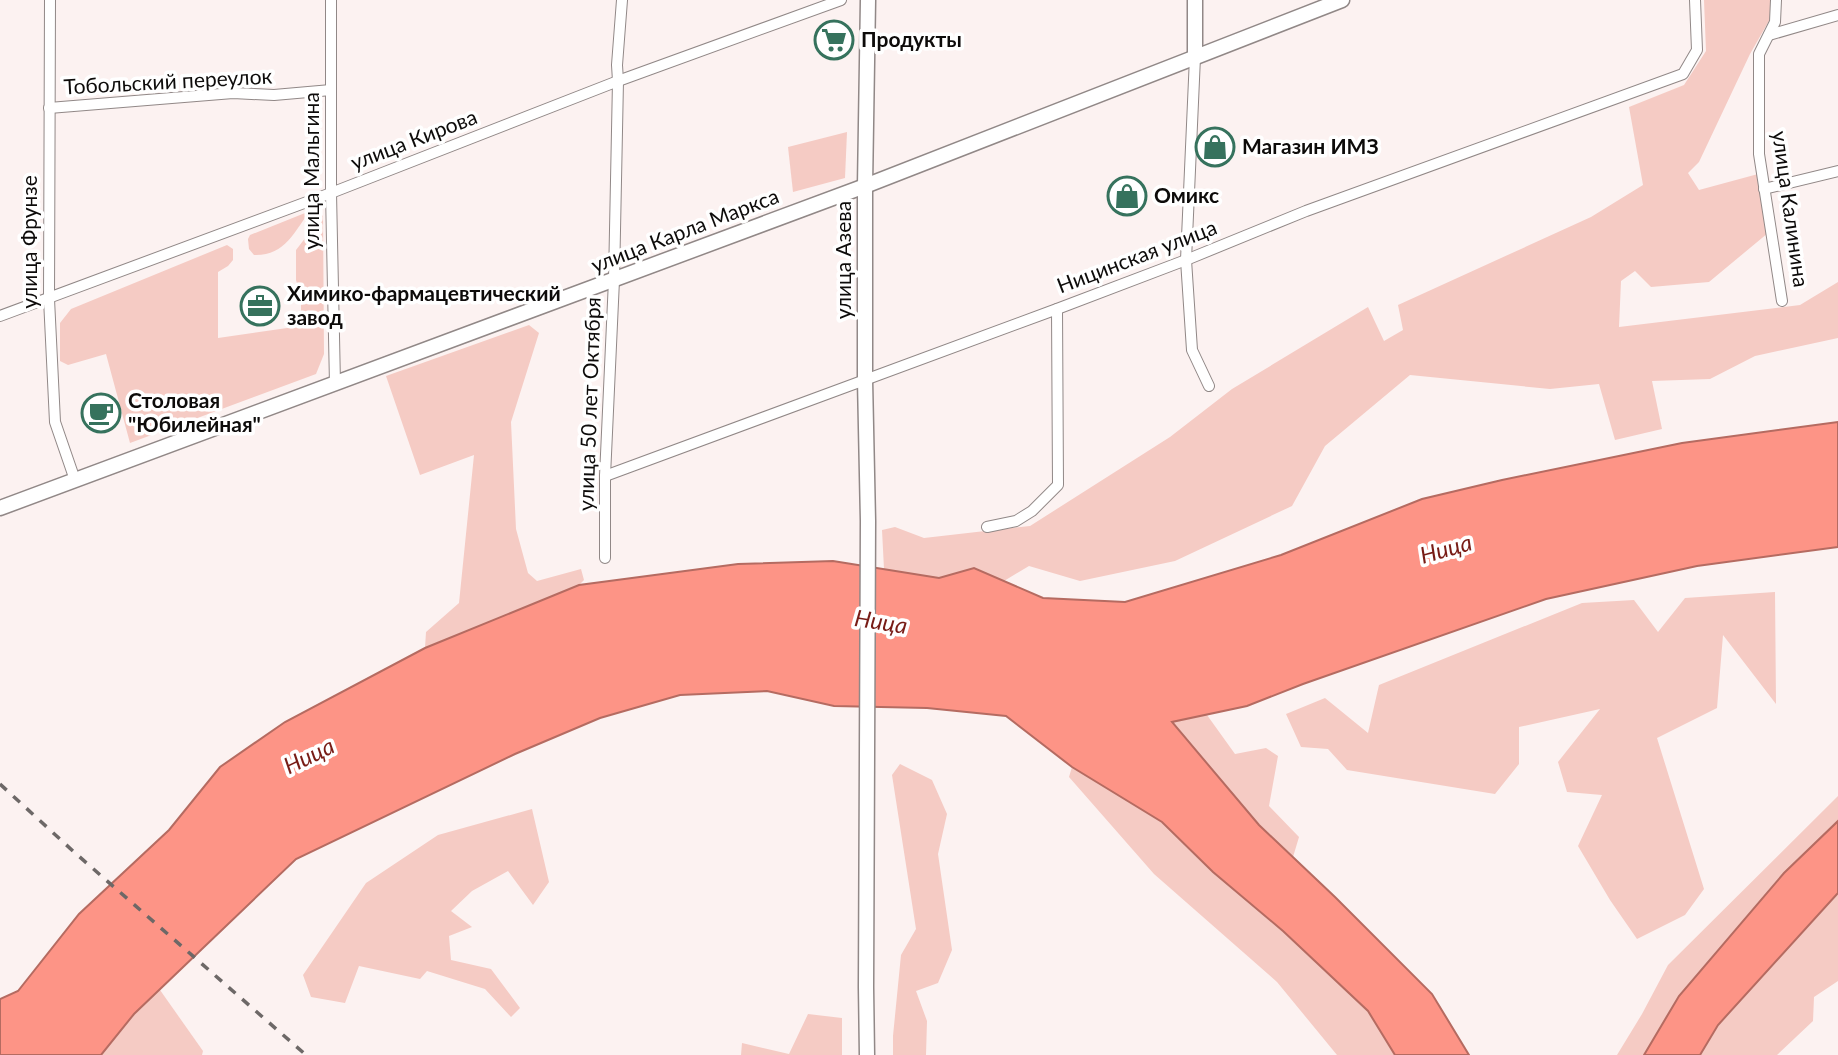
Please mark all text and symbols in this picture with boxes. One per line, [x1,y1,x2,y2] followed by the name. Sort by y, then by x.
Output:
[813,19,855,61] supermarket icon: Продукты
[861,26,962,51] place label: Продукты
[63,63,273,98] street label: Тобольский переулок
[298,92,323,250] street label: улица Мальгина
[347,103,480,174] street label: улица Кирова
[1194,126,1236,168] shop icon: Магазин ИМЗ
[1768,129,1815,289] street label: улица Калинина
[1242,133,1379,158] place label: Магазин ИМЗ
[16,175,41,309] street label: улица Фрунзе
[1106,175,1148,217] shop icon: Омикс
[587,182,782,277] street label: улица Карла Маркса
[1154,182,1219,207] place label: Омикс
[830,201,855,319] street label: улица Азева
[1053,214,1220,298] street label: Ницинская улица
[287,280,561,329] place label: Химико-фармацевтический завод
[239,285,281,327] office icon: Химико-фармацевтический завод
[572,297,605,511] street label: улица 50 лет Октября
[128,387,261,436] place label: Столовая "Юбилейная"
[80,392,122,434] cafe icon: Столовая "Юбилейная"
[1416,527,1475,569] water label: Ница
[853,603,910,639] water label: Ница
[279,731,339,779] water label: Ница

